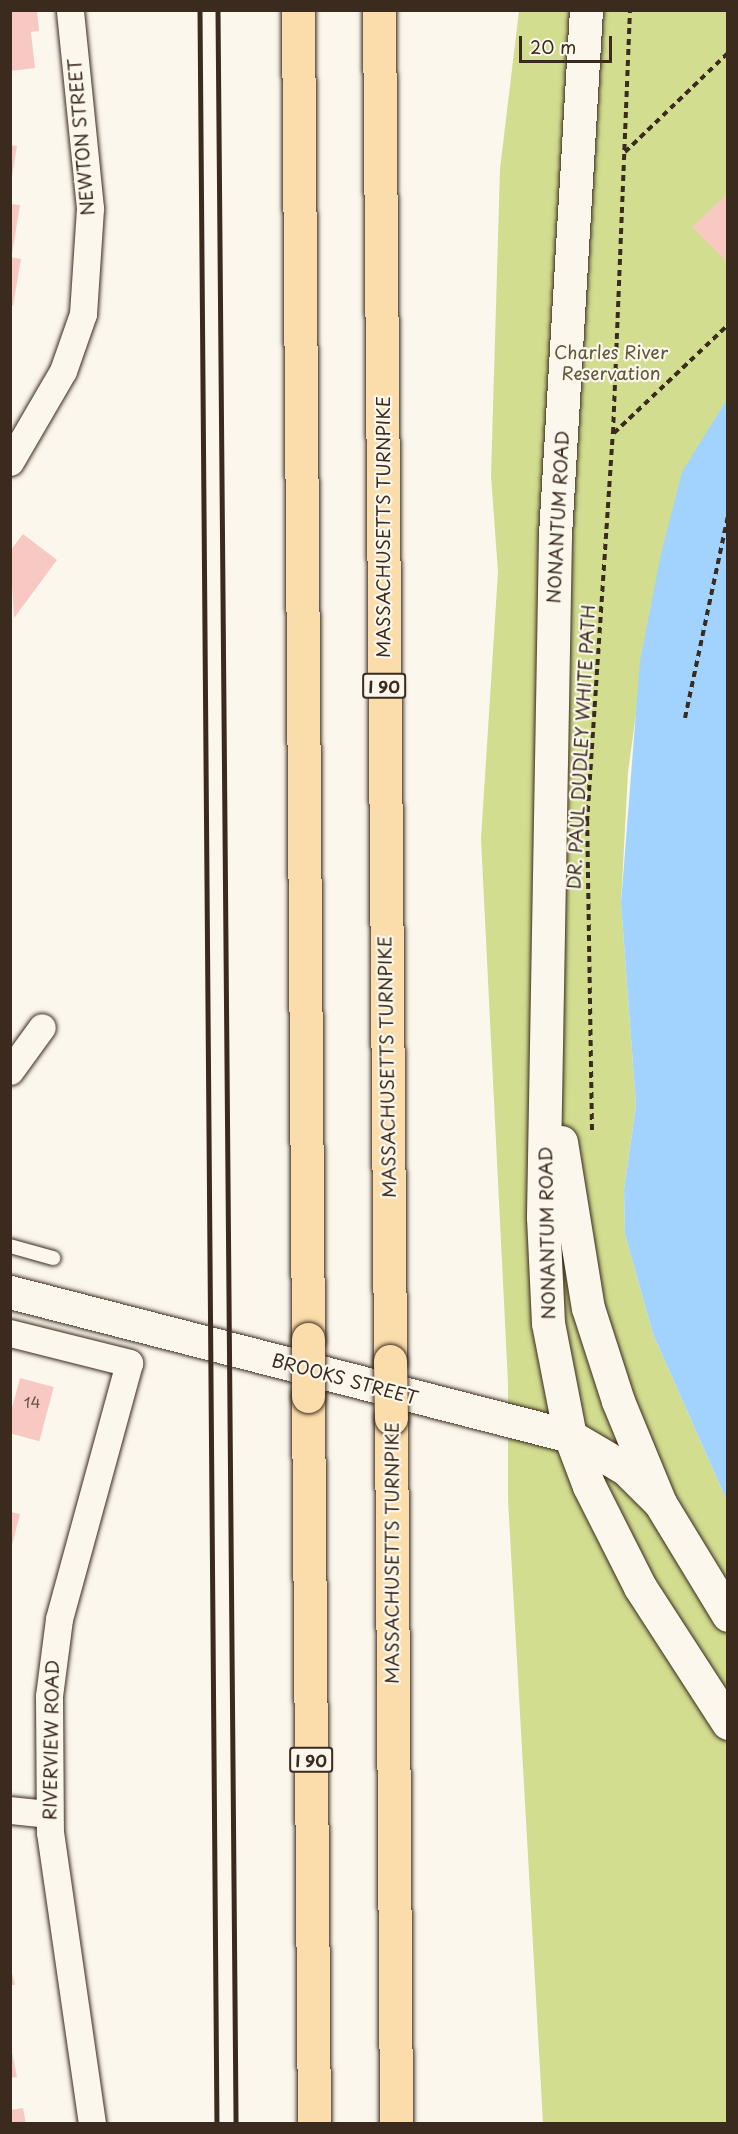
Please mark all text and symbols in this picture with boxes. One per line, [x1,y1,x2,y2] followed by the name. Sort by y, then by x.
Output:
[522,24,615,62] scale bar
[530,33,576,60] text: 20 m
[63,56,99,218] street label: NEWTON STREET
[553,342,669,385] park label: Charles River Reservation
[372,395,394,659] street label: MASSACHUSETTS TURNPIKE
[543,429,573,605] street label: NONANTUM ROAD
[563,601,599,893] street label: DR. PAUL DUDLEY WHITE PATH
[362,673,406,699] road number: I 90
[374,935,400,1199] street label: MASSACHUSETTS TURNPIKE
[535,1145,559,1321] street label: NONANTUM ROAD
[268,1349,422,1409] street label: BROOKS STREET
[24,1393,40,1411] house number: 14
[381,1421,403,1685] street label: MASSACHUSETTS TURNPIKE
[39,1660,63,1820] street label: RIVERVIEW ROAD
[288,1747,334,1773] road number: I 90

